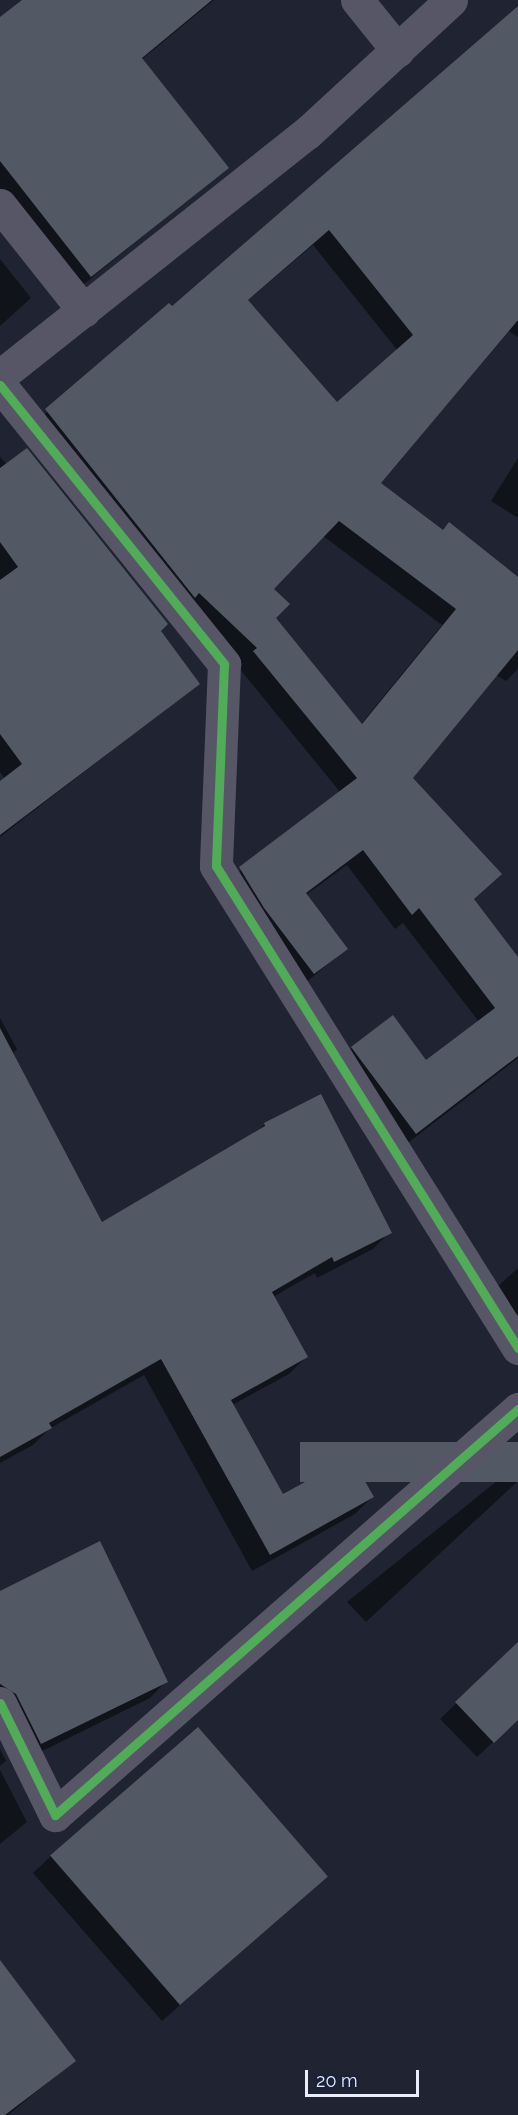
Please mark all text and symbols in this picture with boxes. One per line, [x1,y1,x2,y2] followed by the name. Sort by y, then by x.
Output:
[308,2058,422,2096] scale bar
[316,2070,358,2091] text: 20 m

